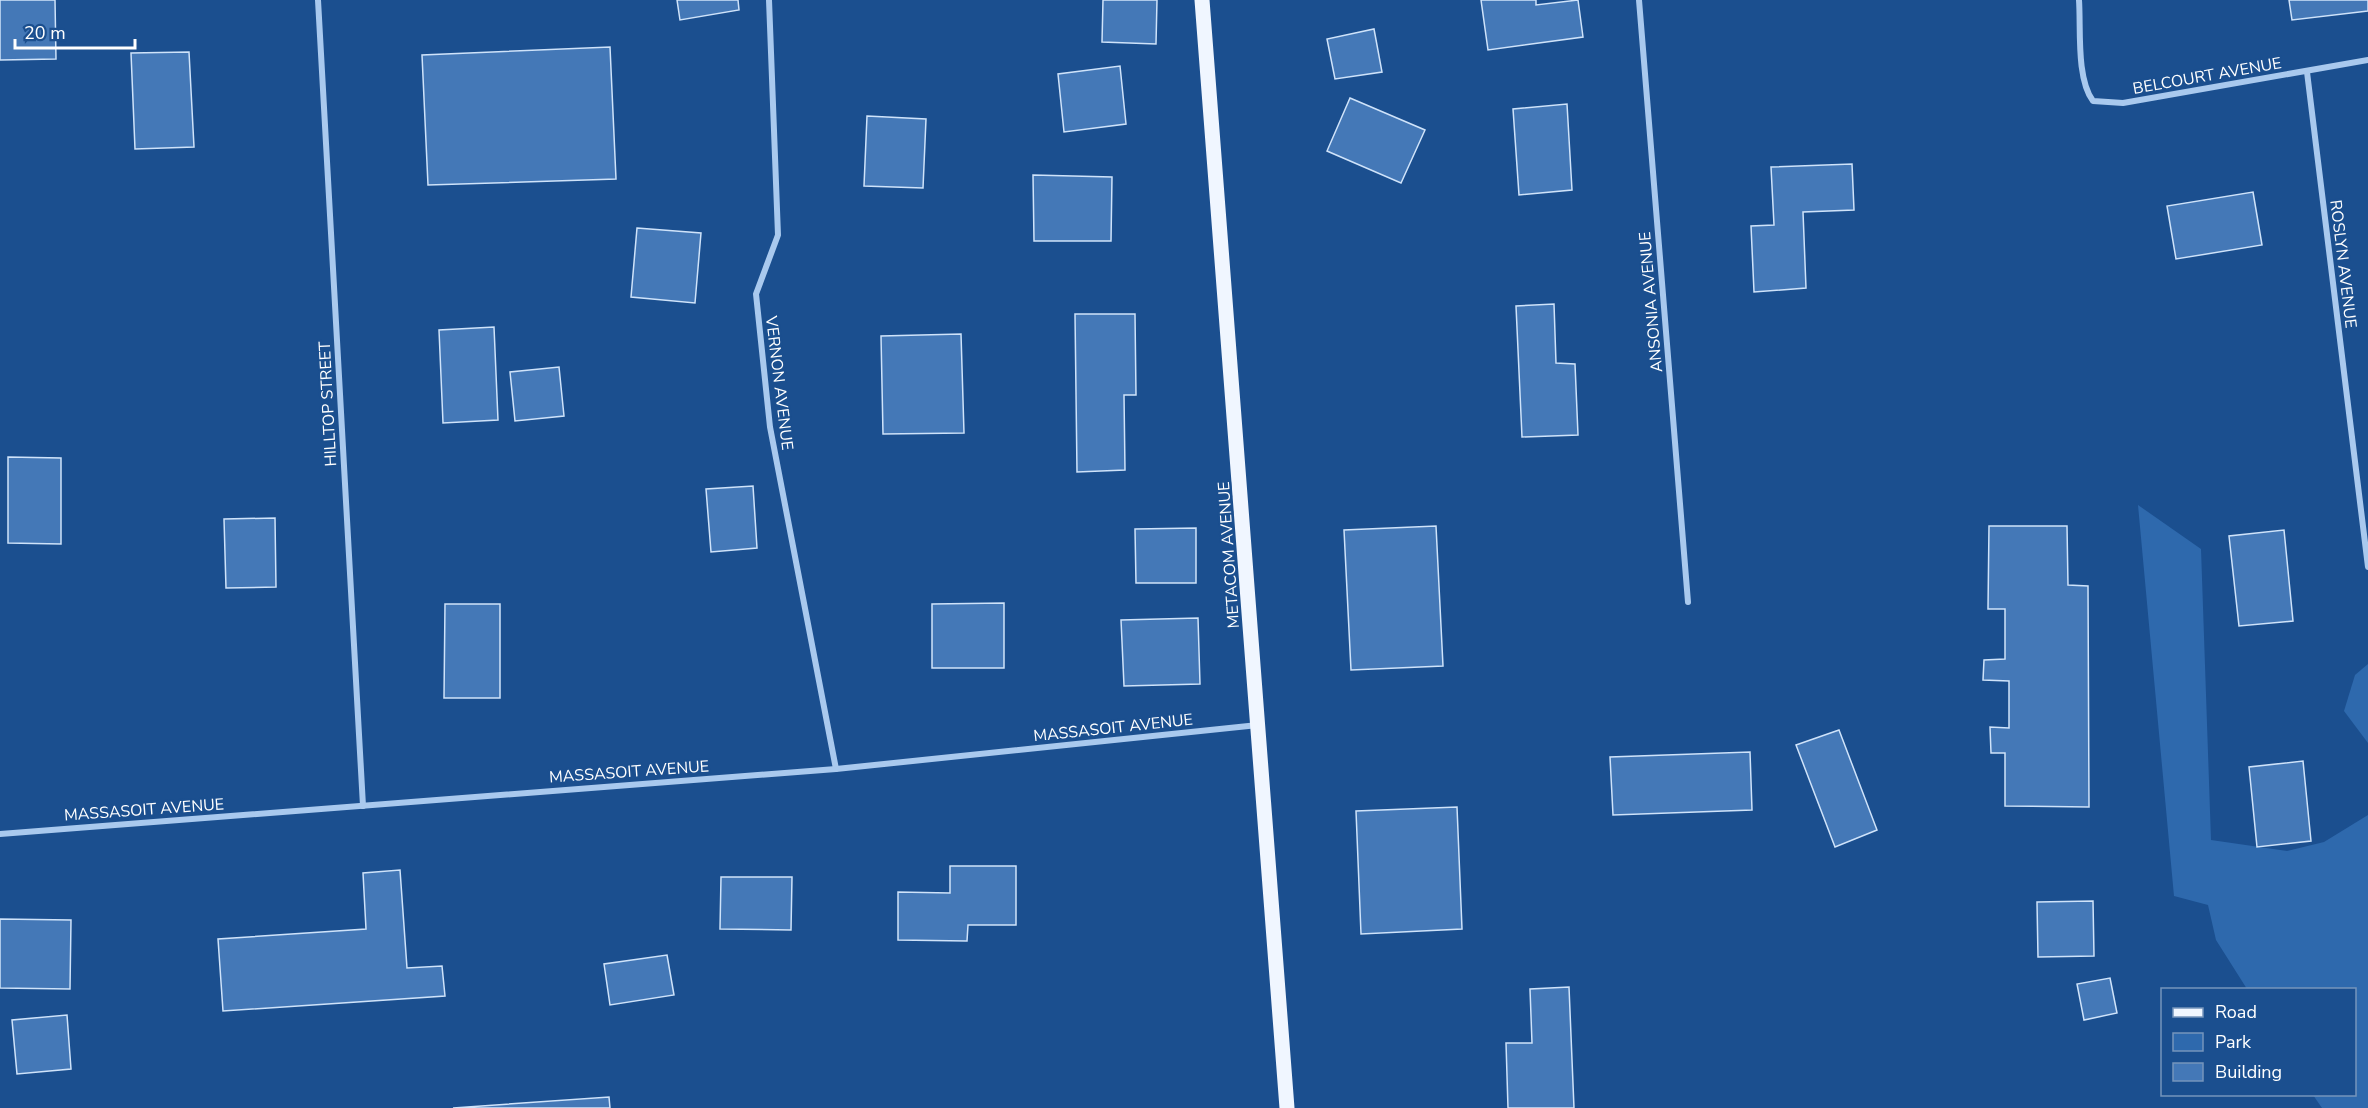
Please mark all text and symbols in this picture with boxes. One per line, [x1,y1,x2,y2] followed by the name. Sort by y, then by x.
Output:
[15,12,135,50] scale bar
[24,21,66,45] text: 20 m
[2131,52,2283,100] street label: BELCOURT AVENUE
[2324,199,2362,330] street label: ROSLYN AVENUE
[1634,231,1668,373] street label: ANSONIA AVENUE
[760,314,798,451] street label: VERNON AVENUE
[314,341,342,467] street label: HILLTOP STREET
[1213,481,1245,629] street label: METACOM AVENUE
[1032,709,1194,747] street label: MASSASOIT AVENUE
[548,755,710,789] street label: MASSASOIT AVENUE
[63,793,225,827] street label: MASSASOIT AVENUE
[2161,988,2356,1096] legend
[2215,1000,2257,1024] text: Road
[2215,1030,2252,1054] text: Park
[2215,1060,2282,1084] text: Building

